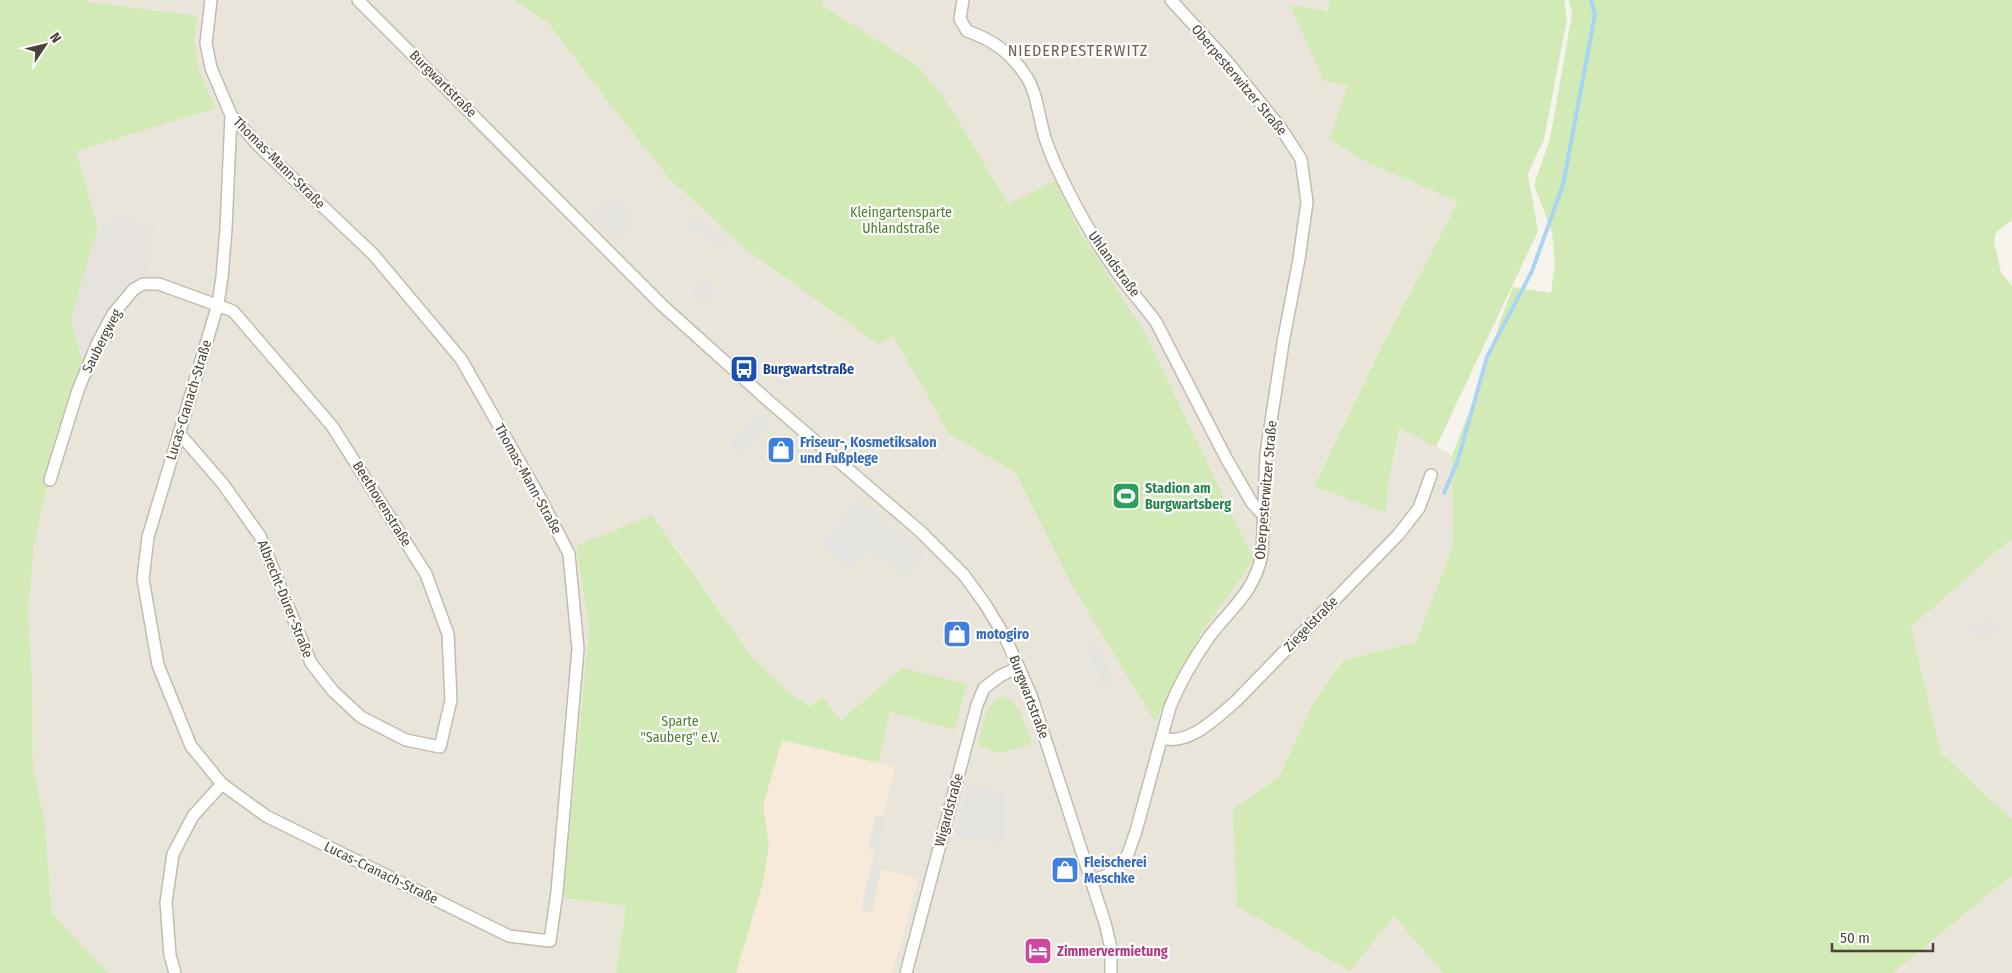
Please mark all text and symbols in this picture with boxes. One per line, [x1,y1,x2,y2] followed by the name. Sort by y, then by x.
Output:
[20,20,70,70] north arrow
[1188,21,1290,139] street label: Oberpesterwitzer Straße
[46,30,65,46] text: N
[1008,41,1148,60] district label: NIEDERPESTERWITZ
[406,47,480,121] street label: Burgwartstraße
[229,113,329,213] street label: Thomas-Mann-Straße
[850,204,952,237] park label: Kleingartensparte Uhlandstraße
[1084,228,1144,300] street label: Uhlandstraße
[79,306,126,376] street label: Saubergweg
[163,338,215,462] street label: Lucas-Cranach-Straße
[729,354,759,384] bus stop icon: Burgwartstraße
[763,361,854,378] place label: Burgwartstraße
[1251,420,1281,560] street label: Oberpesterwitzer Straße
[491,421,565,537] street label: Thomas-Mann-Straße
[800,434,937,467] place label: Friseur-, Kosmetiksalon und Fußplege
[766,435,796,465] shop icon: Friseur-, Kosmetiksalon und Fußplege
[349,458,415,550] street label: Beethovenstraße
[1145,480,1231,513] place label: Stadion am Burgwartsberg
[1111,481,1141,511] sports icon: Stadion am Burgwartsberg
[254,538,316,660] street label: Albrecht-Dürer-Straße
[1280,593,1342,655] street label: Ziegelstraße
[942,619,972,649] shop icon: motogiro
[976,626,1030,643] place label: motogiro
[1005,653,1053,741] street label: Burgwartstraße
[640,713,720,746] park label: Sparte "Sauberg" e.V.
[931,771,967,849] street label: Wigardstraße
[321,838,441,908] street label: Lucas-Cranach-Straße
[1084,854,1147,887] place label: Fleischerei Meschke
[1050,855,1080,885] shop icon: Fleischerei Meschke
[1832,920,1933,952] scale bar
[1840,929,1870,947] text: 50 m
[1023,936,1053,966] hotel icon: Zimmervermietung
[1057,943,1168,960] place label: Zimmervermietung

